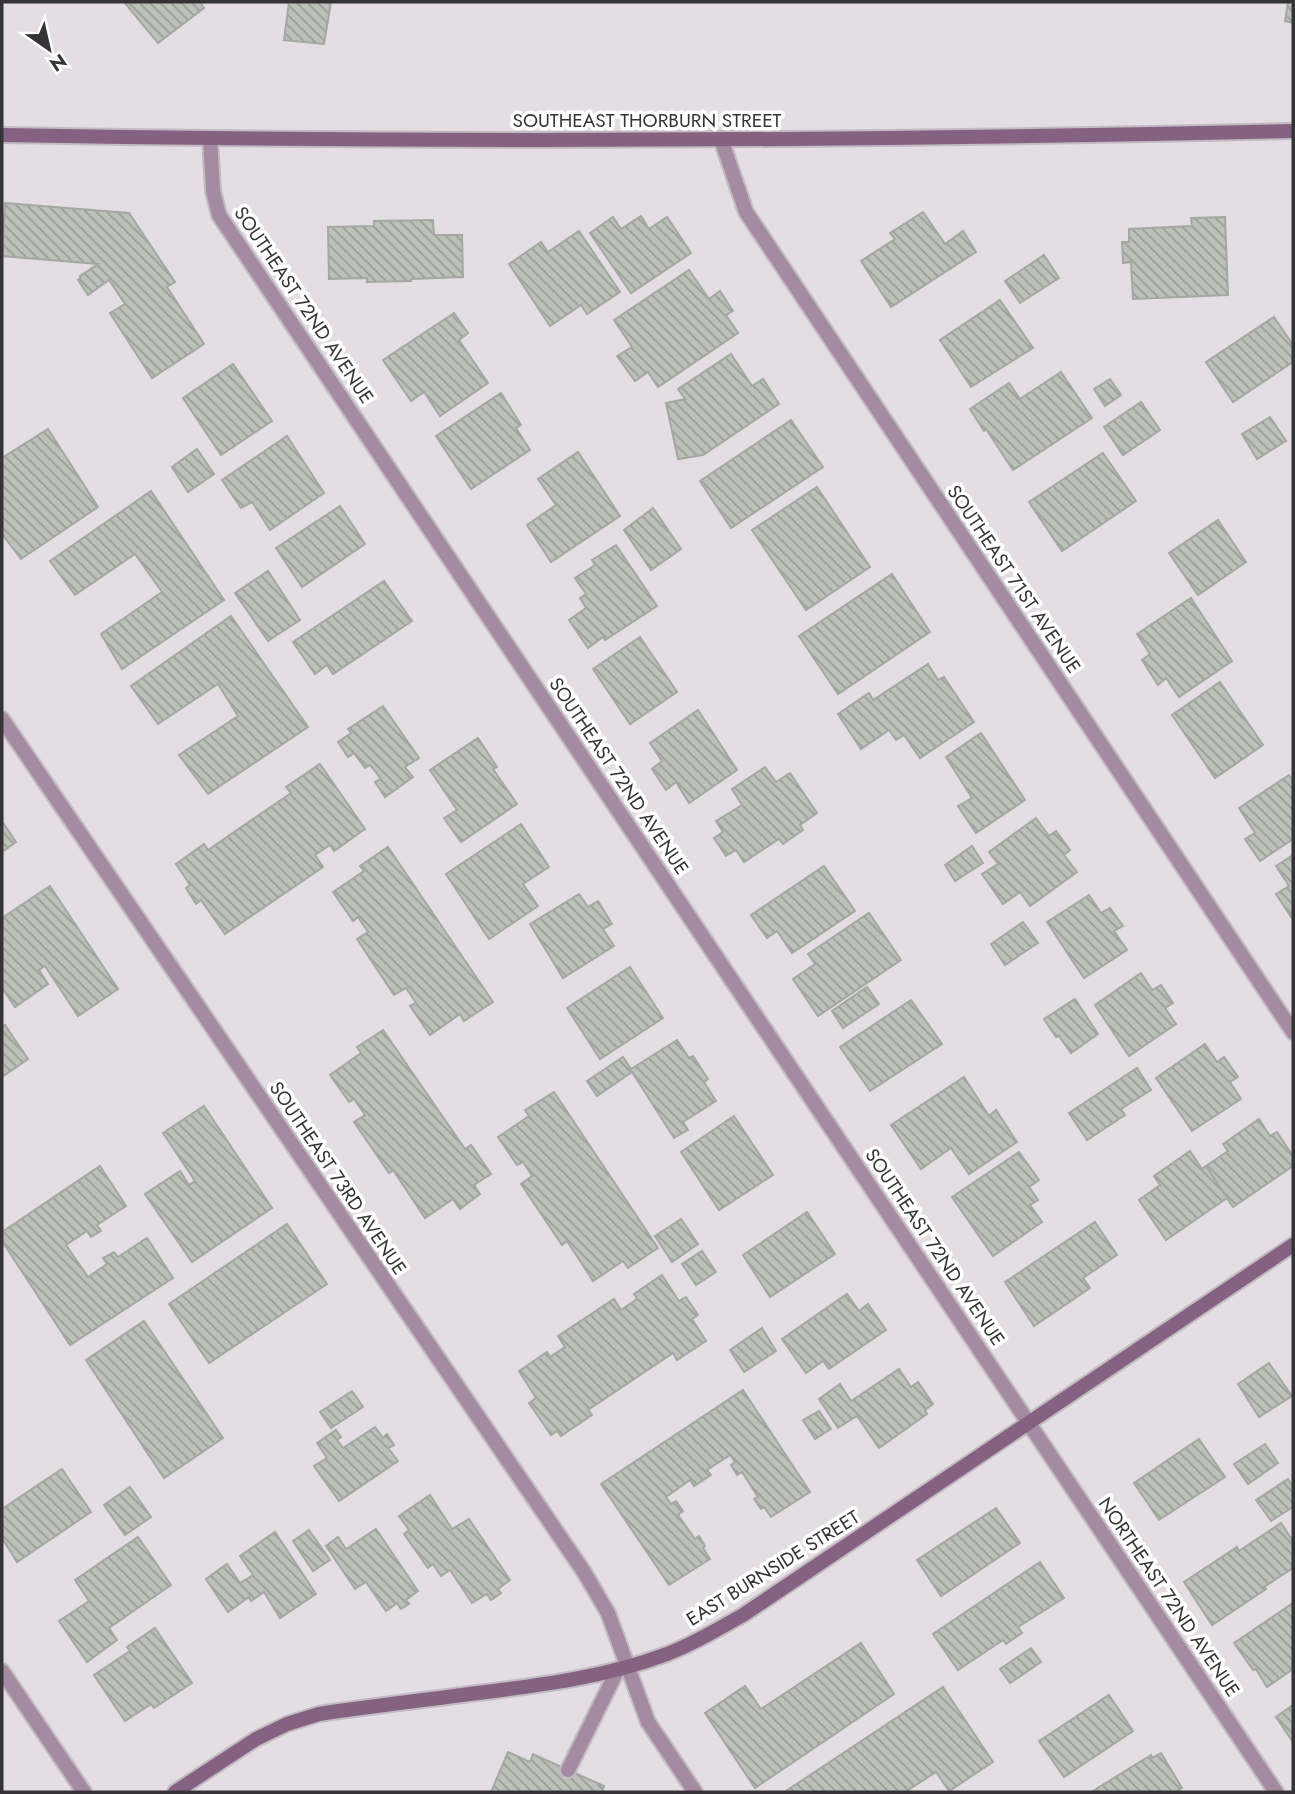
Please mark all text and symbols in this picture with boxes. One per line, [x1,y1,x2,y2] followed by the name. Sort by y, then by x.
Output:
[14,14,84,84] north arrow
[44,47,72,78] text: N
[513,107,782,134] street label: SOUTHEAST THORBURN STREET
[228,201,380,409] street label: SOUTHEAST 72ND AVENUE
[941,479,1087,679] street label: SOUTHEAST 71ST AVENUE
[543,672,695,880] street label: SOUTHEAST 72ND AVENUE
[263,1076,413,1280] street label: SOUTHEAST 73RD AVENUE
[859,1143,1011,1351] street label: SOUTHEAST 72ND AVENUE
[1092,1492,1246,1702] street label: NORTHEAST 72ND AVENUE
[681,1504,865,1632] street label: EAST BURNSIDE STREET

